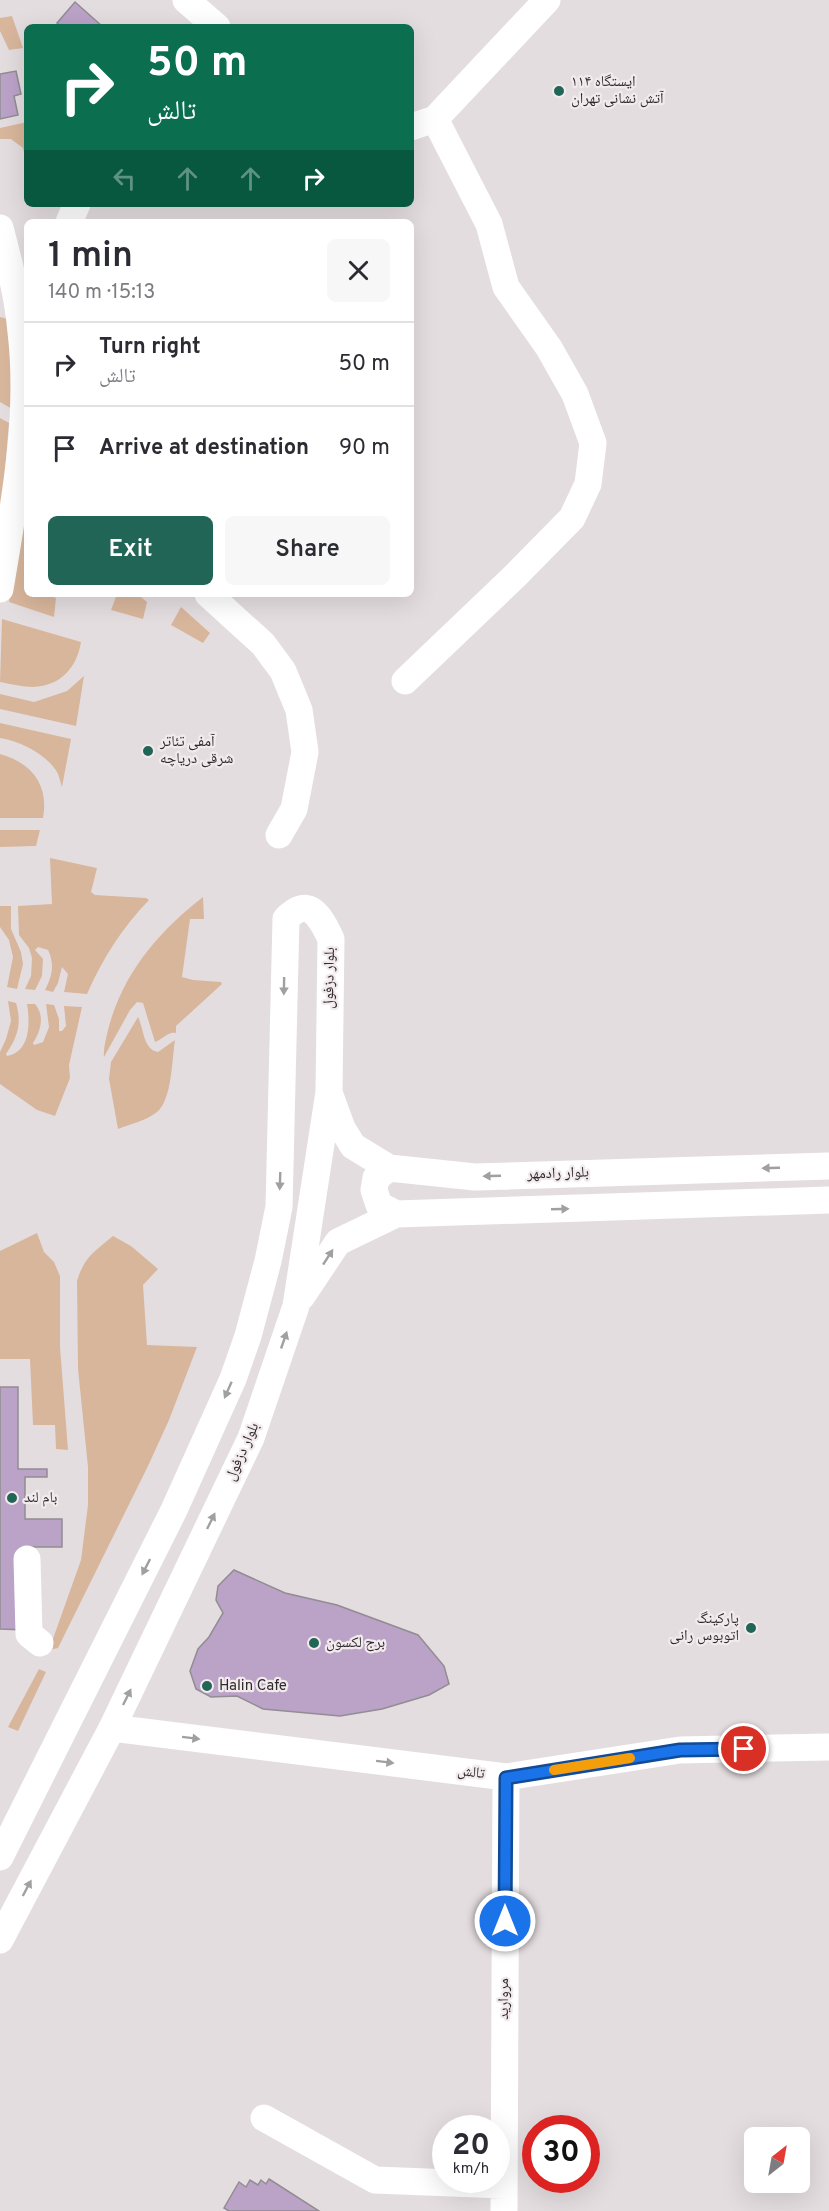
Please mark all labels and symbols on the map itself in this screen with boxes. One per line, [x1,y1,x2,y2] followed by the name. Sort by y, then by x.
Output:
[571,73,665,109] place label: ایستگاه ۱۱۴ آتش نشانی تهران
[552,84,566,98] marker: ایستگاه ۱۱۴ آتش نشانی تهران
[159,733,233,769] place label: آمفی تئاتر شرقی دریاچه
[141,744,155,758] marker: آمفی تئاتر شرقی دریاچه
[320,947,340,1009] street label: بلوار دزفول
[279,977,289,996] one-way arrow
[526,1163,589,1185] street label: بلوار رادمهر
[761,1163,780,1172] one-way arrow
[482,1171,501,1181] one-way arrow
[275,1172,284,1191] one-way arrow
[550,1205,569,1214] one-way arrow
[322,1249,334,1265] one-way arrow
[280,1331,290,1349] one-way arrow
[223,1381,233,1399] one-way arrow
[222,1420,264,1484] street label: بلوار دزفول
[24,1489,57,1508] place label: بام لند
[5,1491,19,1505] marker: بام لند
[207,1512,216,1529] one-way arrow
[141,1558,151,1575] one-way arrow
[670,1610,739,1646] place label: پارکینگ اتوبوس رانی
[744,1621,758,1635] marker: پارکینگ اتوبوس رانی
[326,1634,385,1653] place label: برج لکسون
[307,1636,321,1650] marker: برج لکسون
[219,1677,287,1696] place label: Halin Cafe
[200,1679,214,1693] marker: Halin Cafe
[123,1688,132,1705] one-way arrow
[718,1723,769,1774] pin
[182,1733,201,1743] one-way arrow
[375,1758,394,1767] one-way arrow
[456,1762,486,1784] street label: تالش
[22,1879,32,1897] one-way arrow
[473,1889,537,1953] position arrow
[495,1978,514,2020] street label: مروارید
[522,2115,600,2193] speed limit sign: 30
[744,2127,810,2193] north arrow

